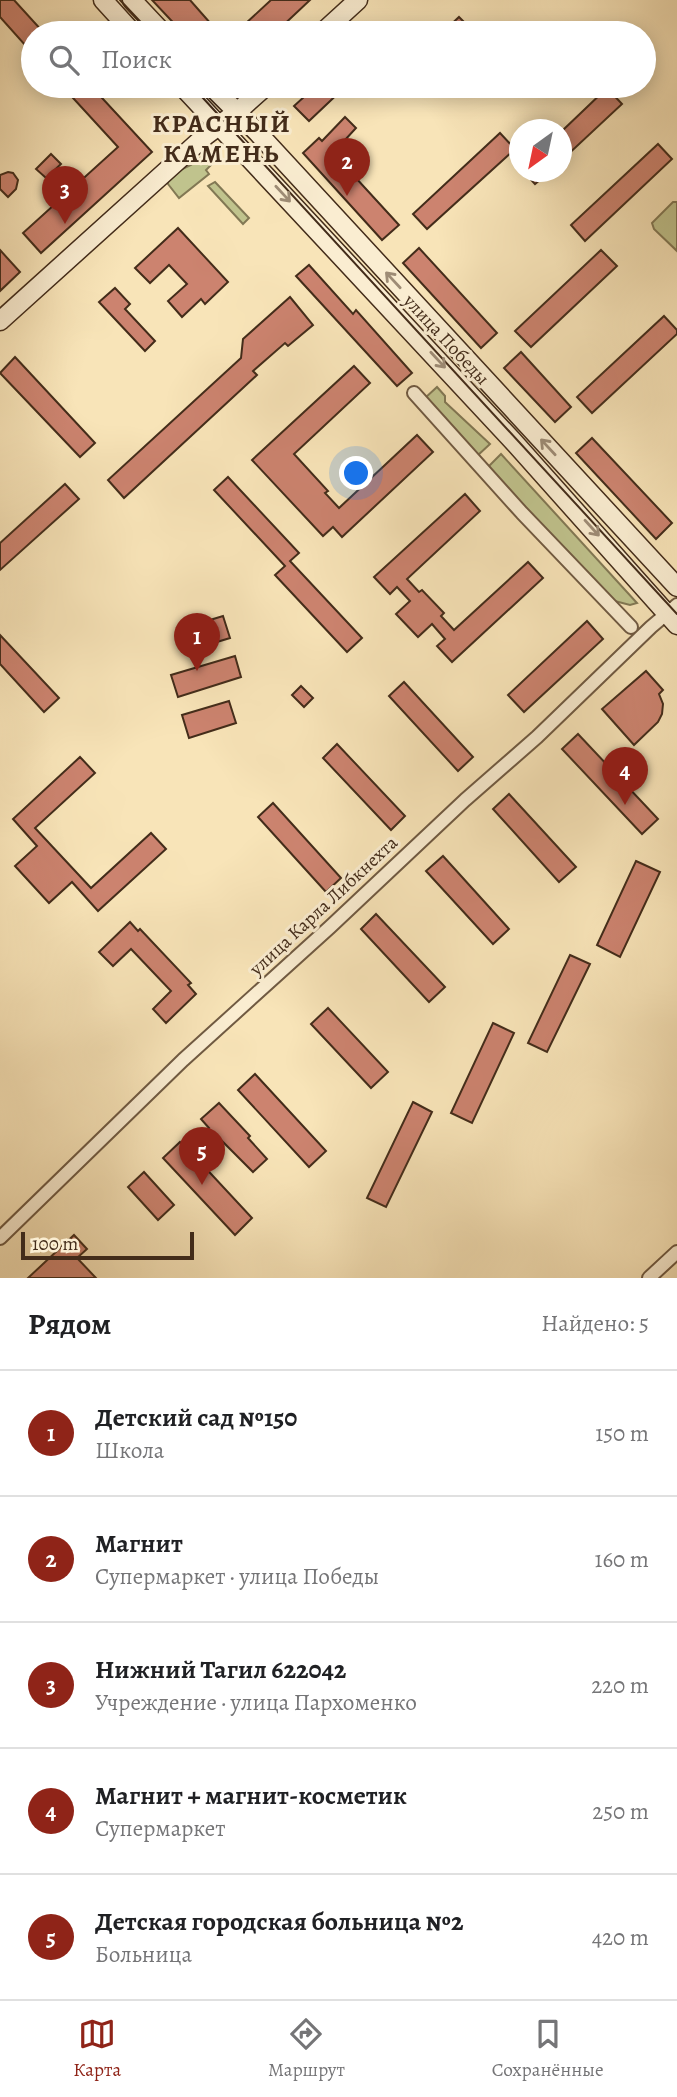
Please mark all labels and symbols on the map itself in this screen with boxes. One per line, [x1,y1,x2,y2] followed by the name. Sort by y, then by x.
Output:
[152,106,292,171] district label: КРАСНЫЙ КАМЕНЬ
[509,119,572,182] north arrow
[324,138,370,196] pin: 2
[42,166,88,224] pin: 3
[274,185,291,202] one-way arrow
[385,272,402,289] one-way arrow
[397,288,495,391] street label: улица Победы
[429,351,446,368] one-way arrow
[540,439,557,456] one-way arrow
[339,456,373,490] your location
[583,519,600,536] one-way arrow
[174,613,220,671] pin: 1
[602,747,648,805] pin: 4
[243,830,404,982] street label: улица Карла Либкнехта
[179,1127,225,1185] pin: 5
[21,1229,194,1261] scale bar

